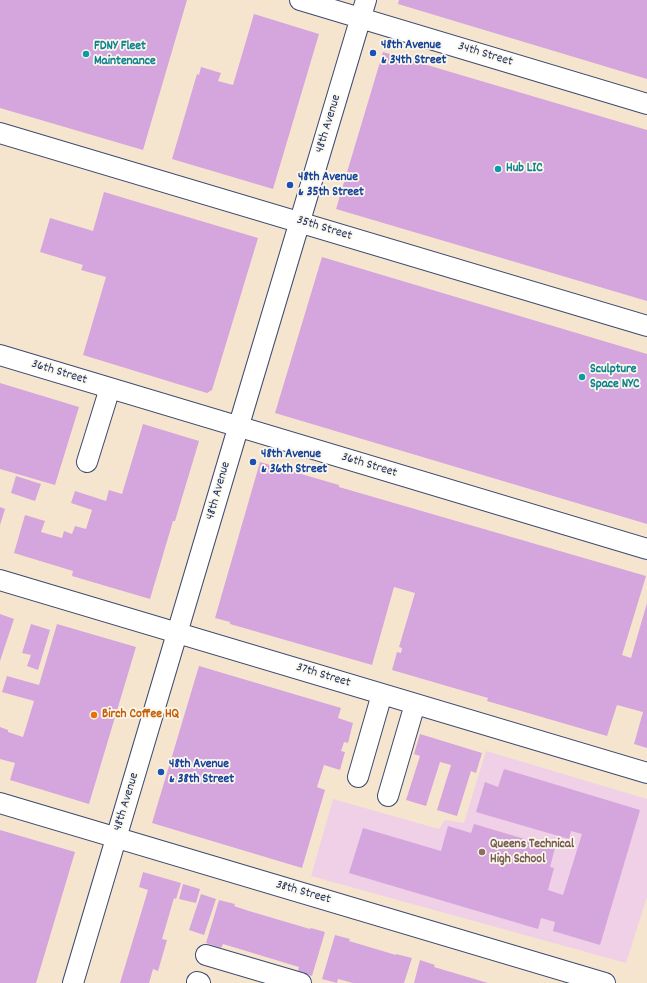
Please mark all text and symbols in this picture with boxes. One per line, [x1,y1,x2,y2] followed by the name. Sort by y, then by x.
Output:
[381,38,446,69] place label: 48th Avenue & 34th Street
[94,39,156,70] place label: FDNY Fleet Maintenance
[456,39,514,71] street label: 34th Street
[368,48,378,58] marker: 48th Avenue & 34th Street
[81,49,91,59] marker: FDNY Fleet Maintenance
[313,93,345,155] street label: 48th Avenue
[506,161,543,177] place label: Hub LIC
[493,164,503,174] marker: Hub LIC
[298,170,364,201] place label: 48th Avenue & 35th Street
[285,180,295,190] marker: 48th Avenue & 35th Street
[294,213,354,245] street label: 35th Street
[29,357,89,389] street label: 36th Street
[590,362,639,393] place label: Sculpture Space NYC
[577,372,587,382] marker: Sculpture Space NYC
[261,447,327,478] place label: 48th Avenue & 36th Street
[339,450,399,482] street label: 36th Street
[248,457,258,467] marker: 48th Avenue & 36th Street
[203,460,235,522] street label: 48th Avenue
[294,660,352,692] street label: 37th Street
[102,707,179,723] place label: Birch Coffee HQ
[89,710,99,720] marker: Birch Coffee HQ
[169,757,234,788] place label: 48th Avenue & 38th Street
[156,767,166,777] marker: 48th Avenue & 38th Street
[111,771,143,833] street label: 48th Avenue
[490,837,574,868] place label: Queens Technical High School
[477,847,487,857] marker: Queens Technical High School
[274,878,332,908] street label: 38th Street

